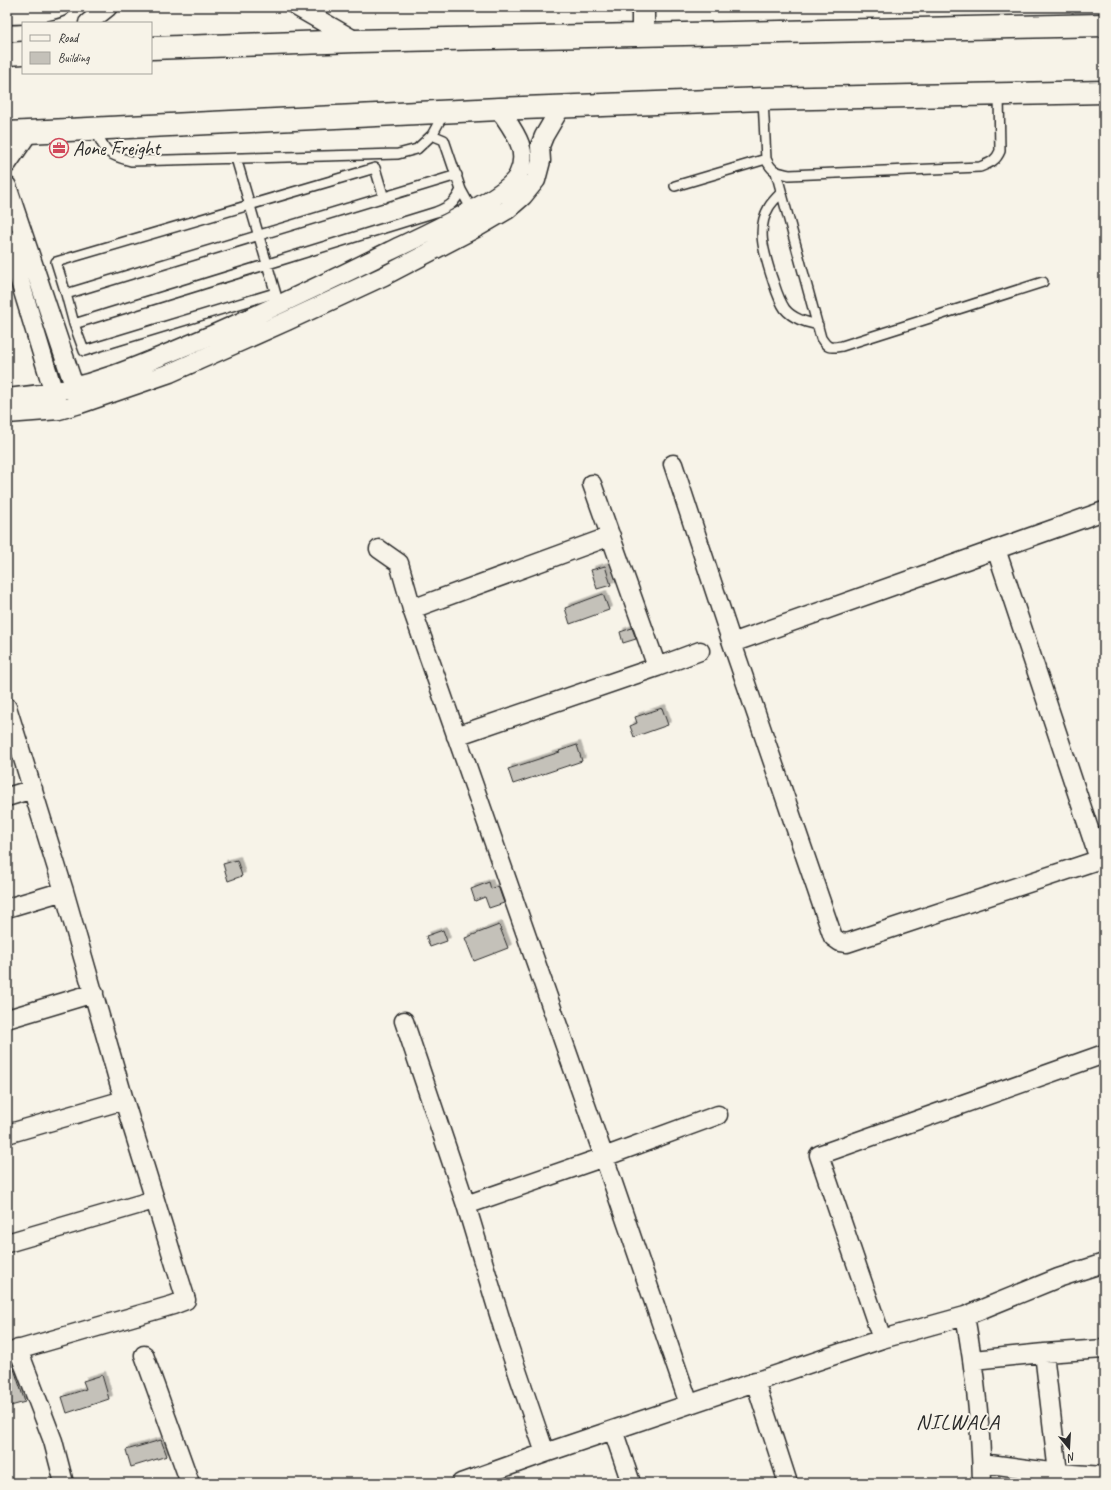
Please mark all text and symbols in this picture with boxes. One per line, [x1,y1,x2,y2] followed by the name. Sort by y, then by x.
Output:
[22,22,152,74] legend
[58,30,80,46] text: Road
[58,50,90,66] text: Building
[73,136,162,161] place label: Aone Freight
[48,137,70,159] office icon: Aone Freight
[916,1408,1000,1436] district label: NILWALA
[1049,1428,1089,1468] north arrow
[1065,1450,1077,1466] text: N

